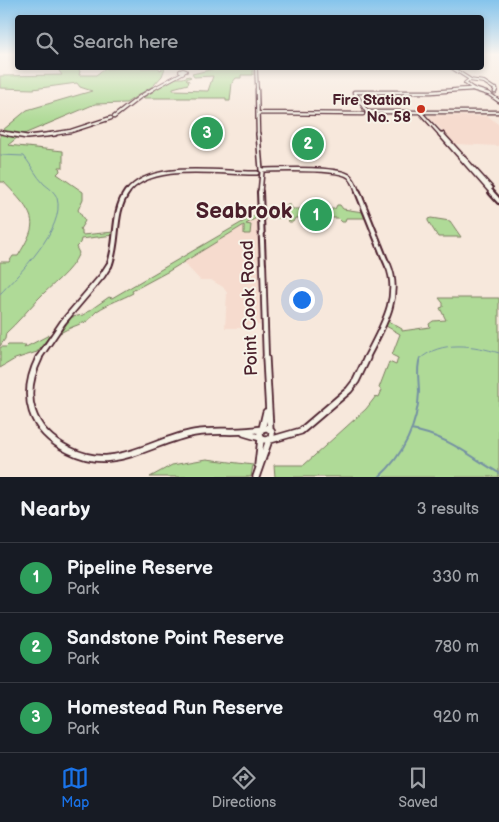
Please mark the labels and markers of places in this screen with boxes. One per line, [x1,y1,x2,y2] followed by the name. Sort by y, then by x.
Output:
[332,91,411,127] place label: Fire Station No. 58
[415,103,427,115] marker: Fire Station No. 58
[191,114,223,152] pin: 3
[292,125,324,163] pin: 2
[300,196,332,234] pin: 1

